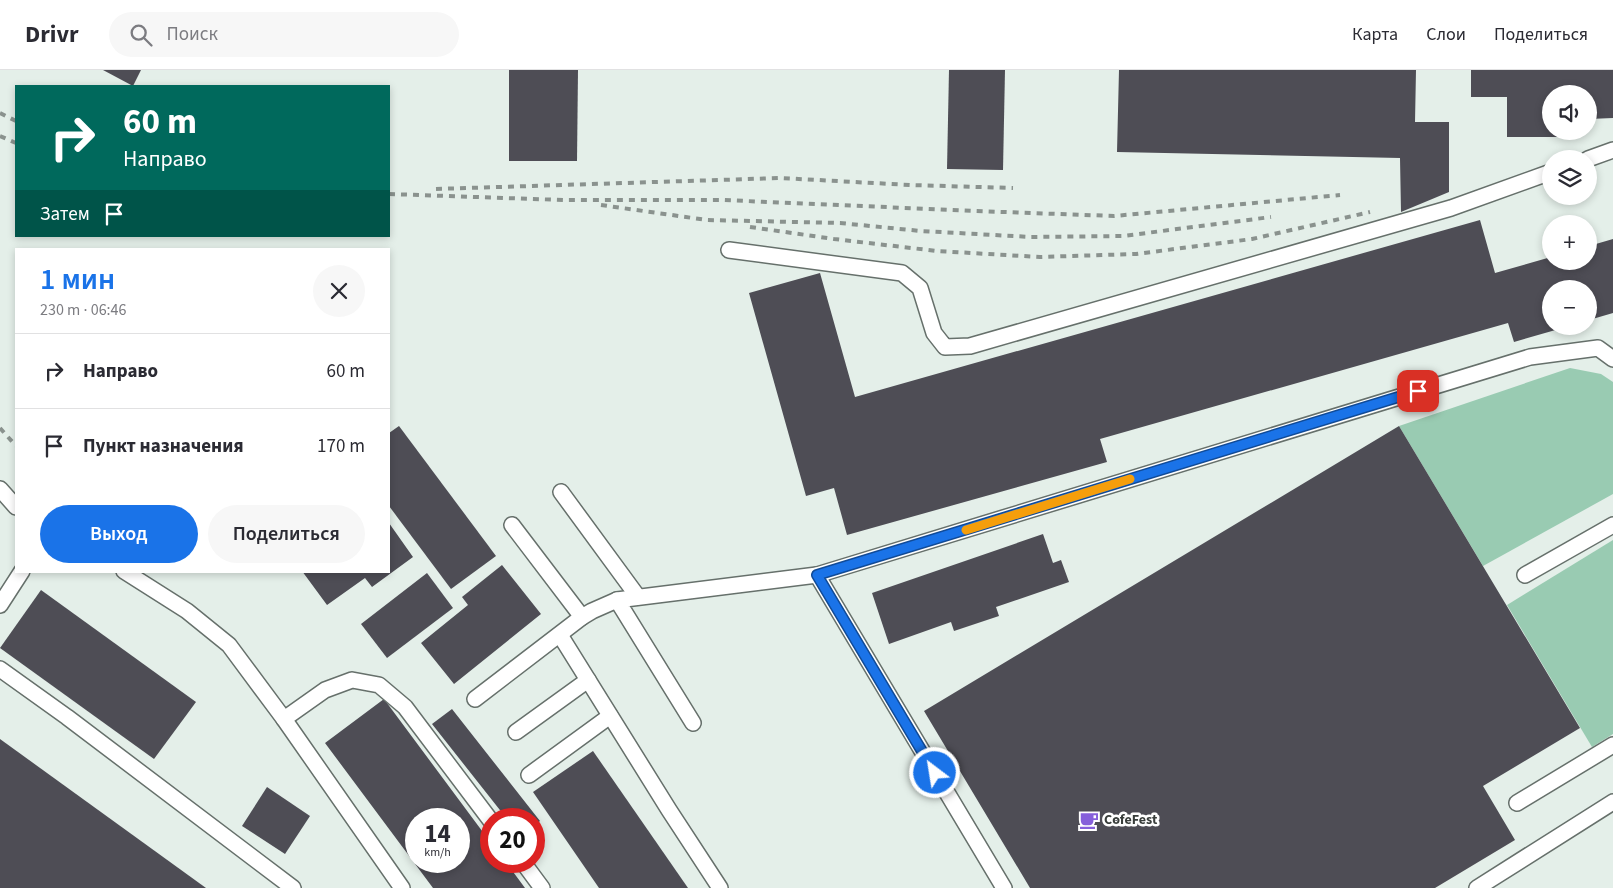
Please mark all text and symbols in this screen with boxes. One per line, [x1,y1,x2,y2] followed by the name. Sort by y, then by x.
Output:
[109,12,459,57] search box
[25,17,79,52] text: Drivr
[127,21,155,49] icon: search
[167,21,218,48] text: Поиск
[1352,22,1398,47] text: Карта
[1426,22,1466,47] text: Слои
[1494,22,1588,47] text: Поделиться
[1542,85,1597,335] map controls
[1542,85,1597,140] button: sound
[123,97,197,147] text: 60 m
[40,105,105,170] icon: right
[123,143,207,175] text: Направо
[1542,150,1597,205] button: layers
[100,200,128,228] icon: arrive
[40,201,90,228] text: Затем
[1542,215,1597,270] button: +
[40,258,115,301] text: 1 мин
[313,265,365,317] button: close
[1542,280,1597,335] button: −
[40,299,127,321] text: 230 m · 06:46
[40,357,68,385] icon: right
[83,358,158,385] text: Направо
[327,358,365,385] text: 60 m
[1397,370,1439,412] pin
[1404,377,1432,405] icon: arrive
[40,432,68,460] icon: arrive
[83,433,244,460] text: Пункт назначения
[317,433,365,460] text: 170 m
[40,505,198,563] button: Выход
[208,505,365,563] button: Поделиться
[908,746,960,798] position arrow
[480,808,545,873] speed limit sign: 20
[1078,809,1100,831] cafe icon: CofeFest
[1104,810,1158,830] place label: CofeFest
[424,816,451,852] text: 14
[424,844,451,861] text: km/h

